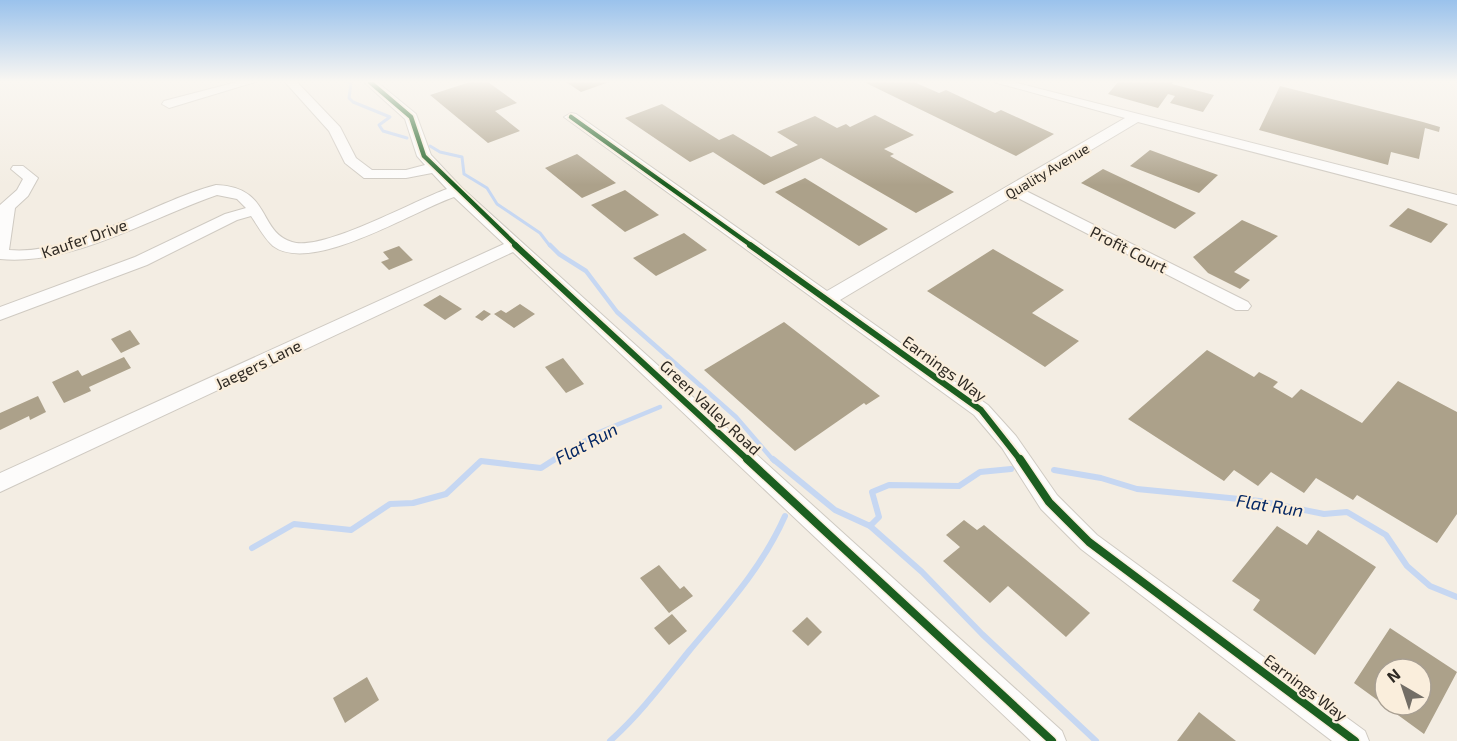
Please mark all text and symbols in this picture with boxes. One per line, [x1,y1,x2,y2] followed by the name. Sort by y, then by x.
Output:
[1002,139,1092,203] street label: Quality Avenue
[39,214,129,262] street label: Kaufer Drive
[1087,221,1171,277] street label: Profit Court
[899,331,991,405] street label: Earnings Way
[212,335,304,393] street label: Jaegers Lane
[657,356,765,458] street label: Green Valley Road
[551,417,621,469] water label: Flat Run
[1235,489,1305,521] water label: Flat Run
[1261,650,1352,725] street label: Earnings Way
[1373,657,1433,717] north arrow
[1383,664,1404,686] text: N

